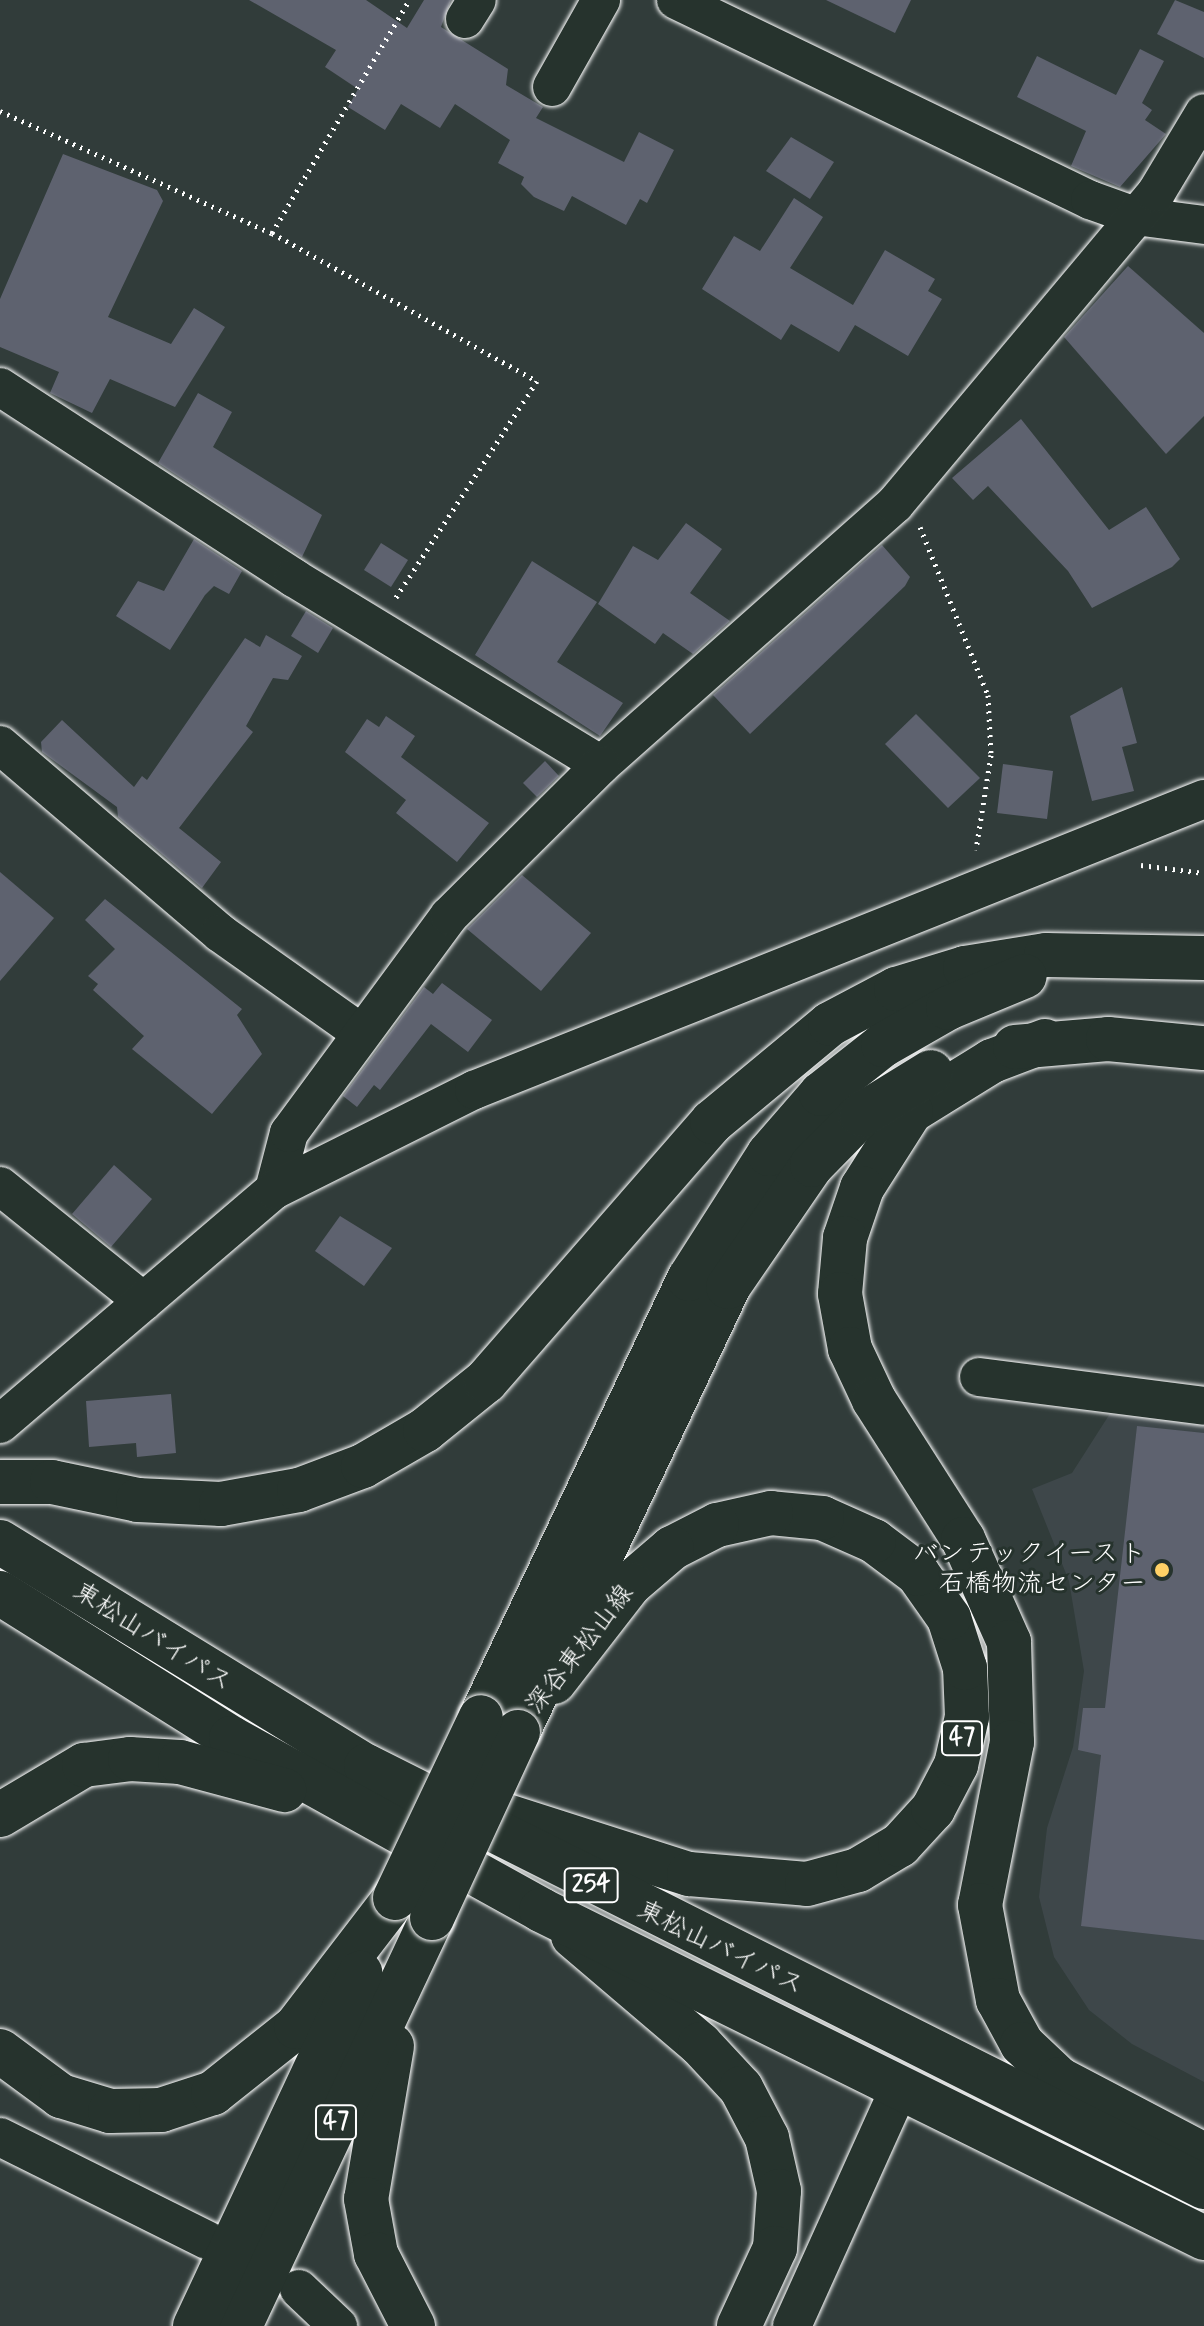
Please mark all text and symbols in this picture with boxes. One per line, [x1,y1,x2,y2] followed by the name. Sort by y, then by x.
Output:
[914,1539,1146,1600] place label: バンテックイースト 石橋物流センター
[1153,1561,1171,1579] marker: バンテックイースト 石橋物流センター
[67,1577,237,1699] street label: 東松山バイパス
[521,1579,641,1721] street label: 深谷東松山線
[940,1718,984,1758] road number: 47
[563,1865,619,1905] road number: 254
[631,1895,809,2003] street label: 東松山バイパス
[314,2102,358,2142] road number: 47

